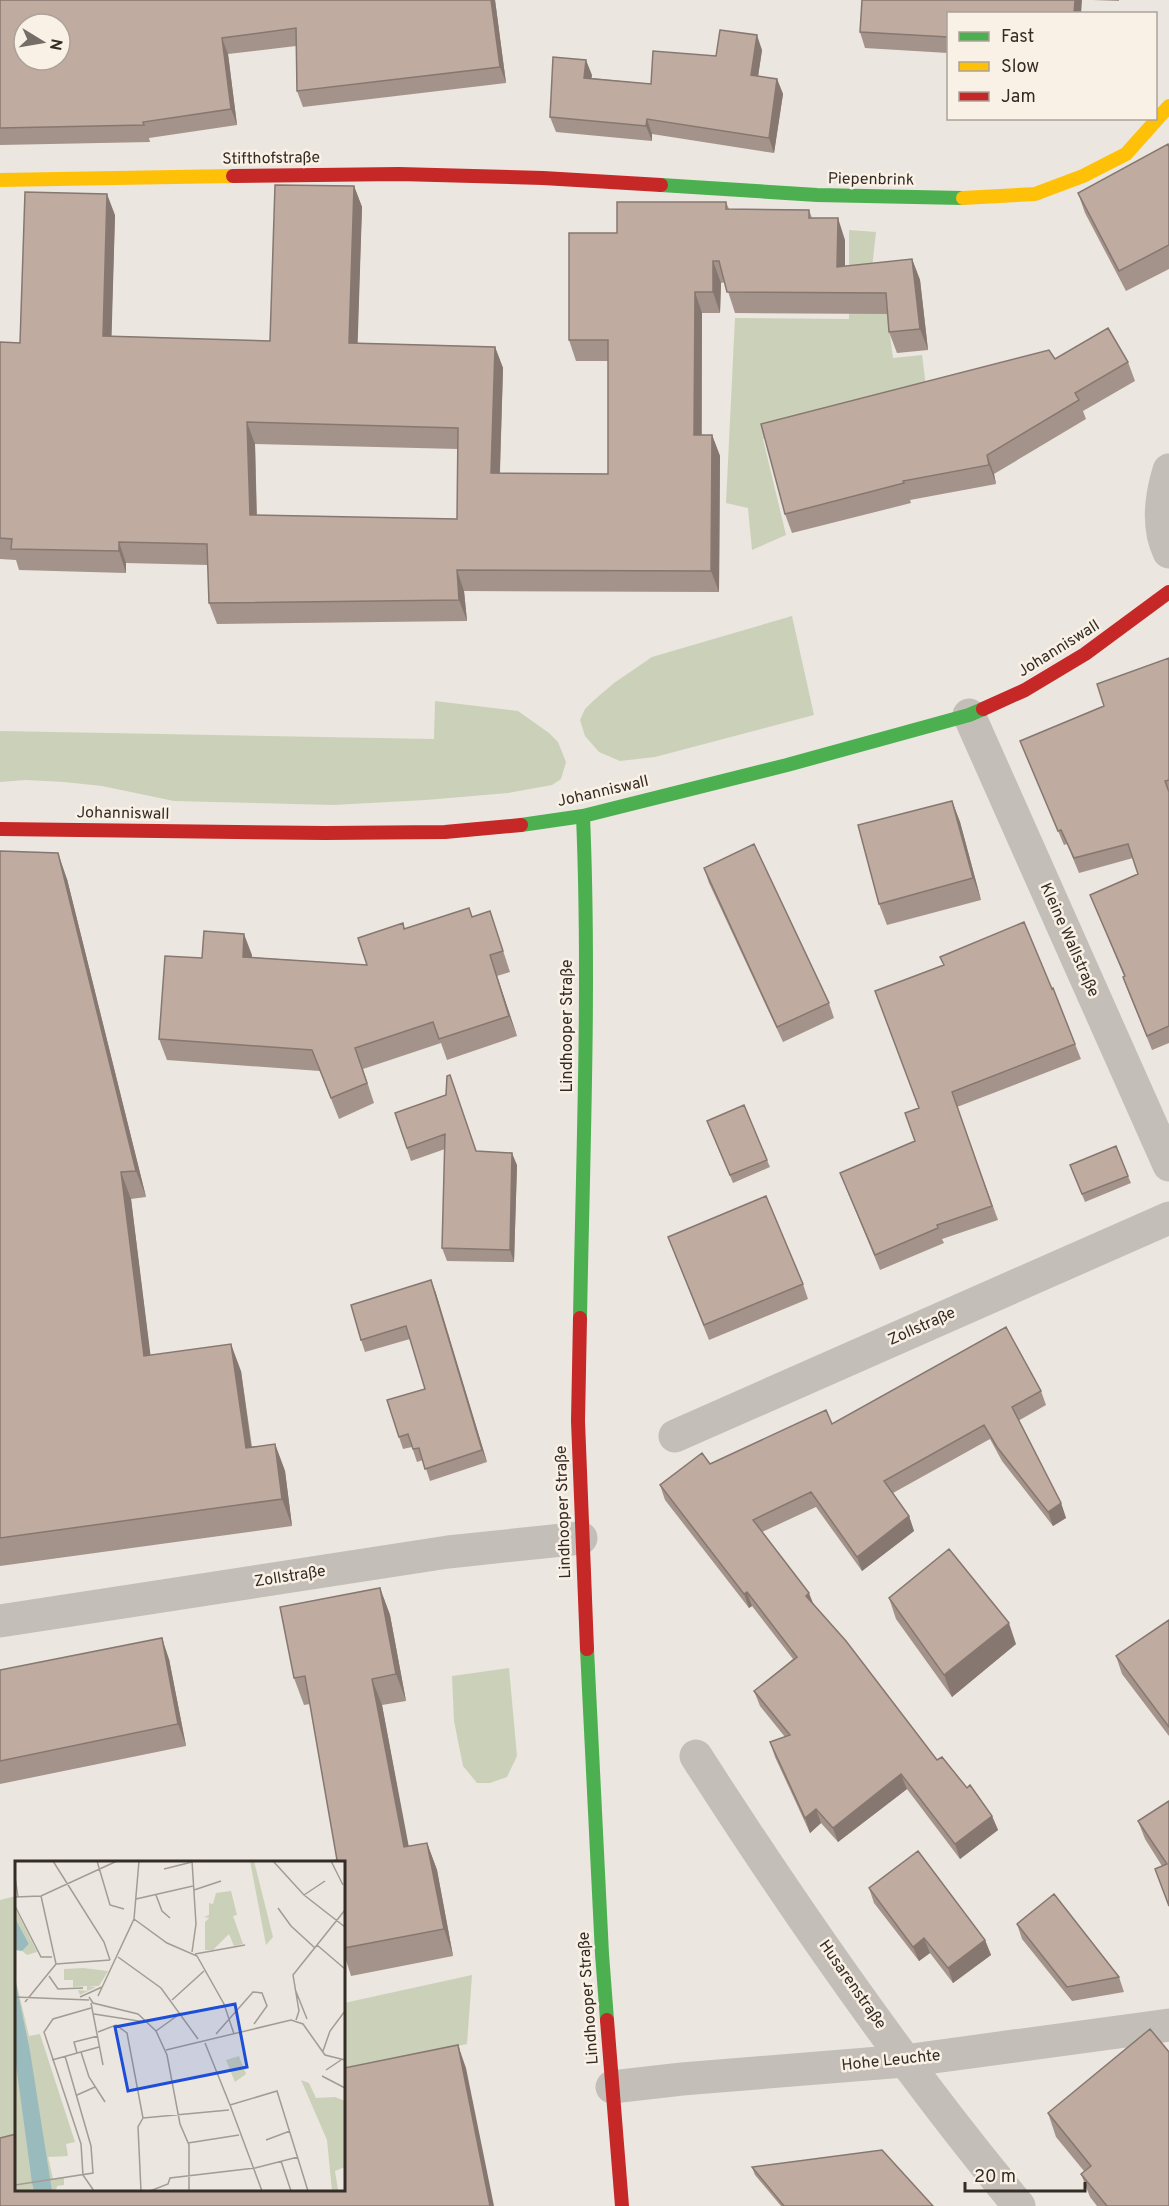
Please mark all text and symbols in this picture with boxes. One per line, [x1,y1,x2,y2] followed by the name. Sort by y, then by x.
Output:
[12,12,72,72] north arrow
[947,12,1157,120] legend
[1001,26,1034,49] text: Fast
[44,37,66,52] text: N
[1001,56,1039,79] text: Slow
[1001,86,1036,109] text: Jam
[222,148,320,170] street label: Stifthofstraße
[828,169,914,191] street label: Piepenbrink
[1014,616,1104,682] street label: Johanniswall
[555,772,651,812] street label: Johanniswall
[76,803,170,825] street label: Johanniswall
[1035,880,1103,1000] street label: Kleine Wallstraße
[558,959,578,1093] street label: Lindhooper Straße
[885,1303,959,1351] street label: Zollstraße
[552,1445,576,1579] street label: Lindhooper Straße
[253,1561,327,1593] street label: Zollstraße
[15,1861,345,2191] inset map
[574,1931,604,2065] street label: Lindhooper Straße
[814,1937,890,2033] street label: Husarenstraße
[840,2046,942,2076] street label: Hohe Leuchte
[965,2155,1085,2193] scale bar
[974,2166,1016,2189] text: 20 m

